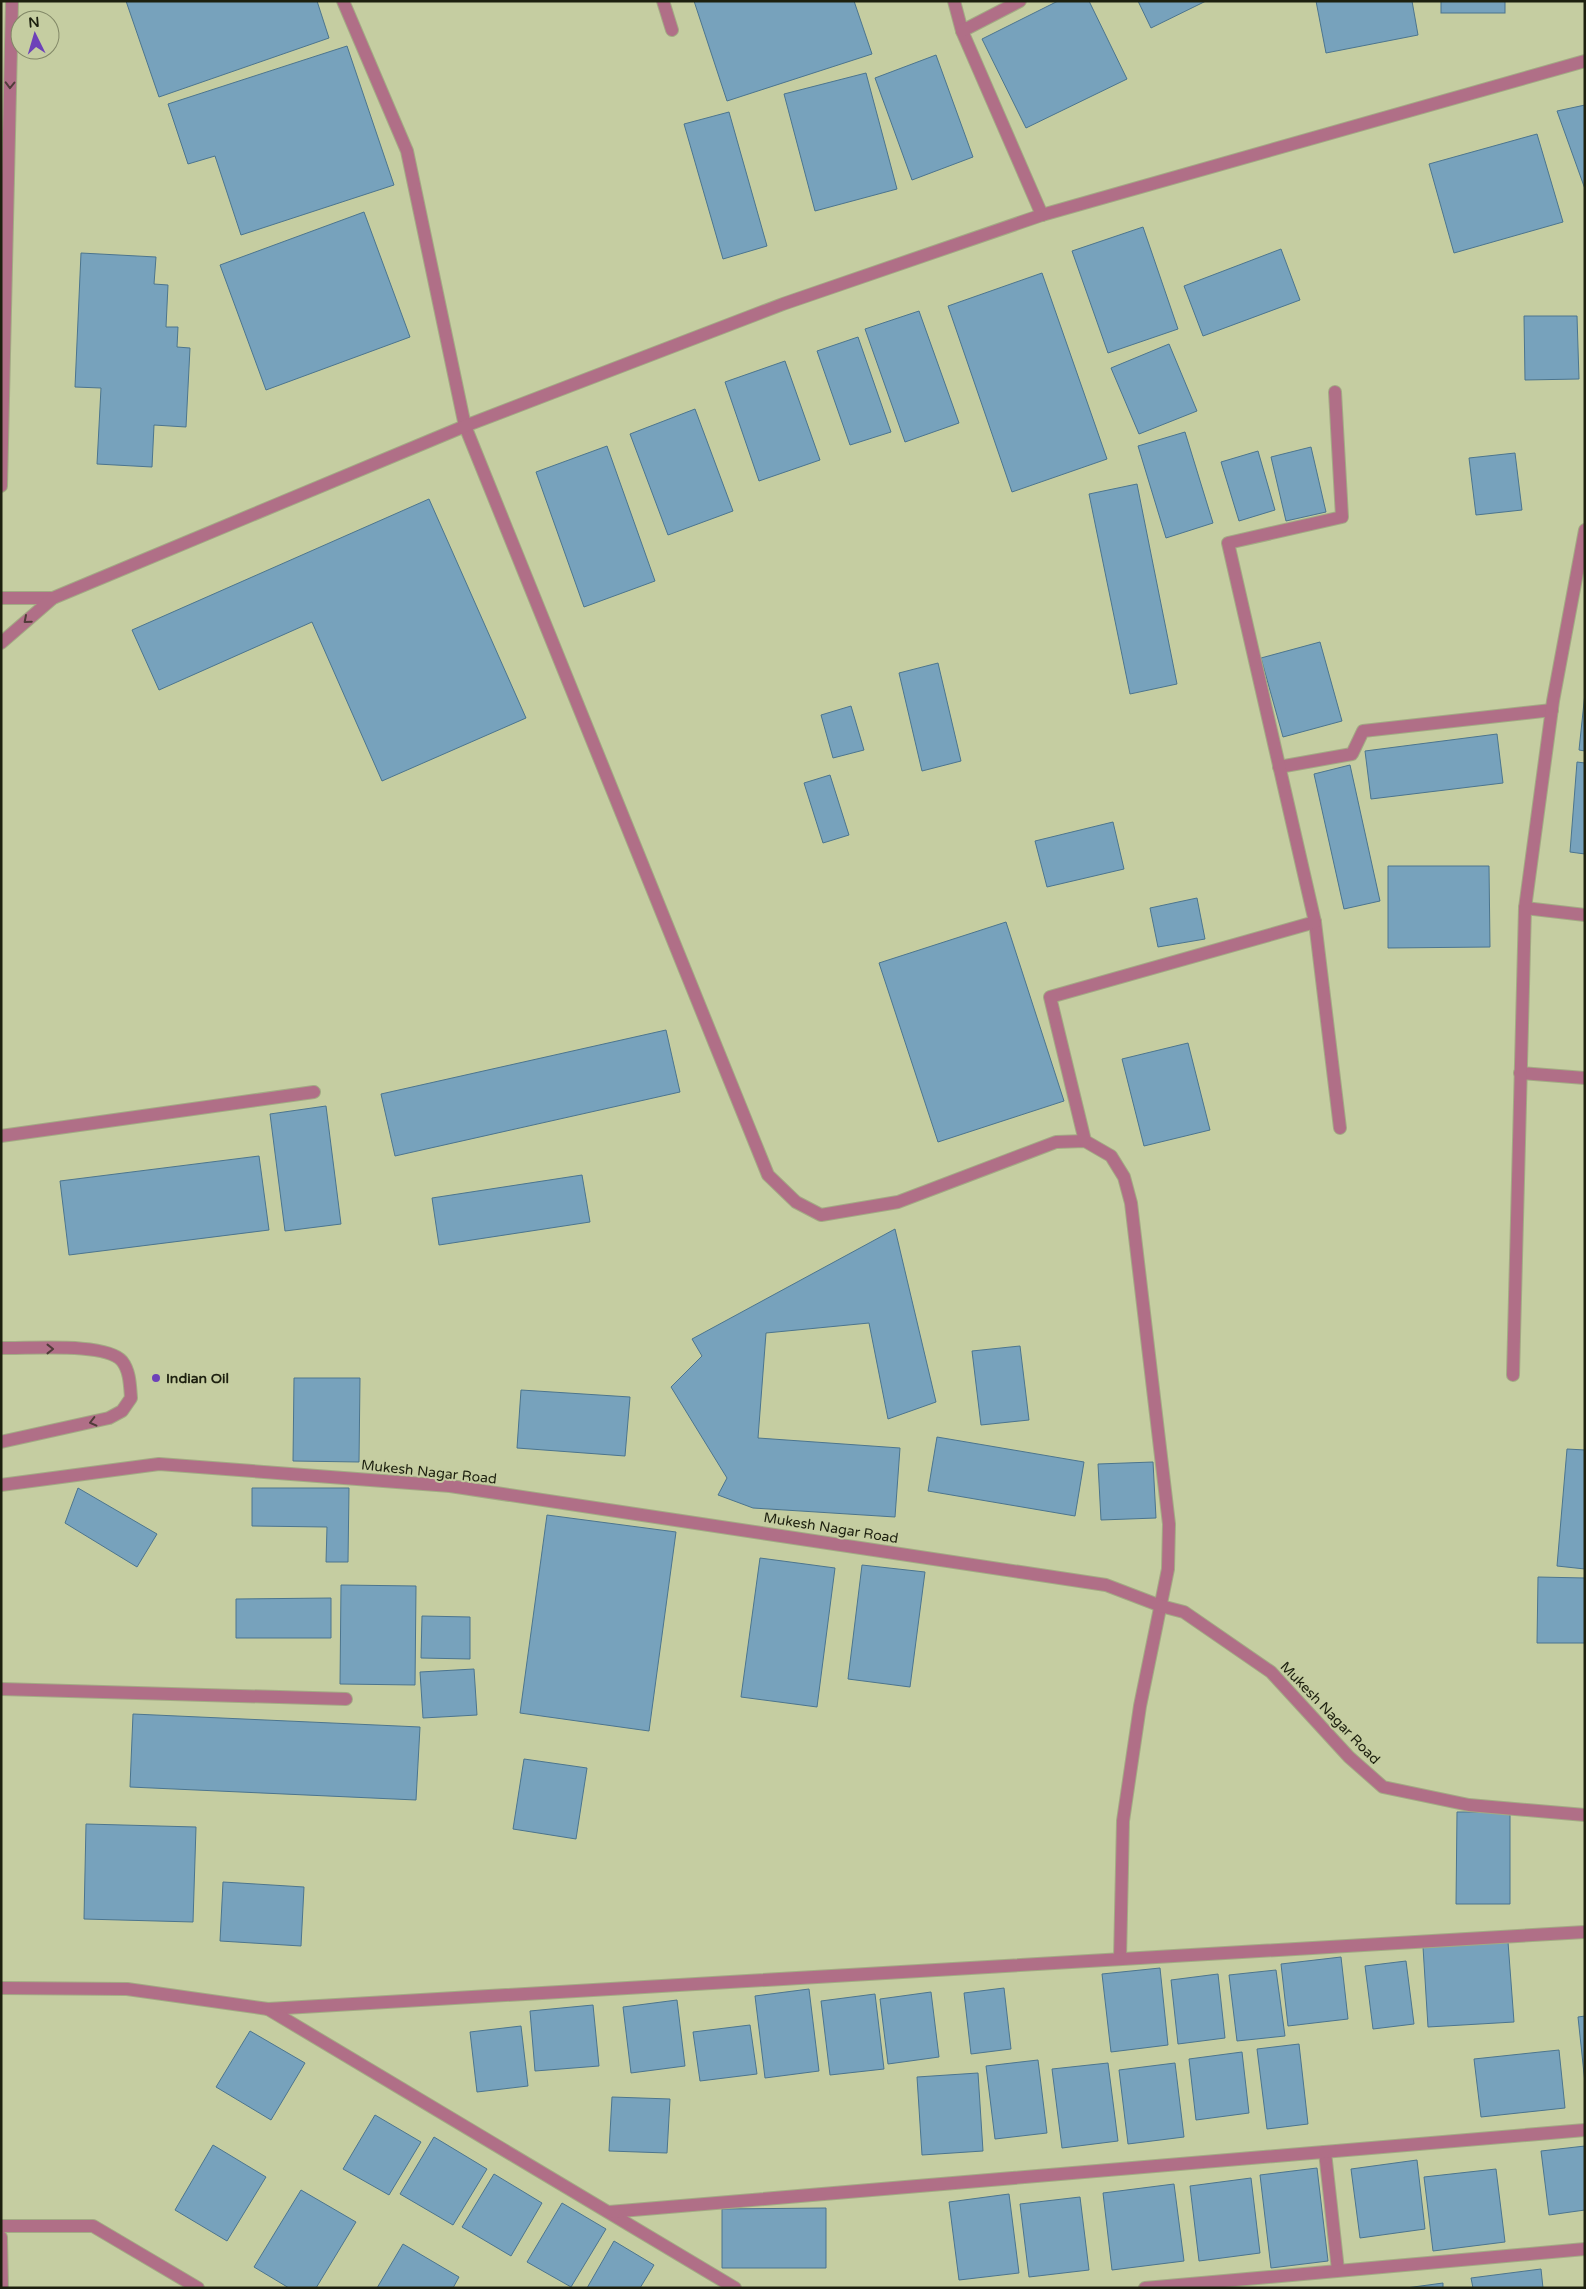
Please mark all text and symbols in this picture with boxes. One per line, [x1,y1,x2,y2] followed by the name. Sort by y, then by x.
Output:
[10,10,60,60] north arrow
[28,14,40,32] text: N
[5,81,16,89] one-way arrow
[24,615,33,623] one-way arrow
[46,1344,54,1354] one-way arrow
[166,1370,229,1387] place label: Indian Oil
[150,1372,162,1384] marker: Indian Oil
[88,1416,97,1427] one-way arrow
[360,1456,498,1488] street label: Mukesh Nagar Road
[762,1509,900,1547] street label: Mukesh Nagar Road
[1277,1658,1383,1768] street label: Mukesh Nagar Road

